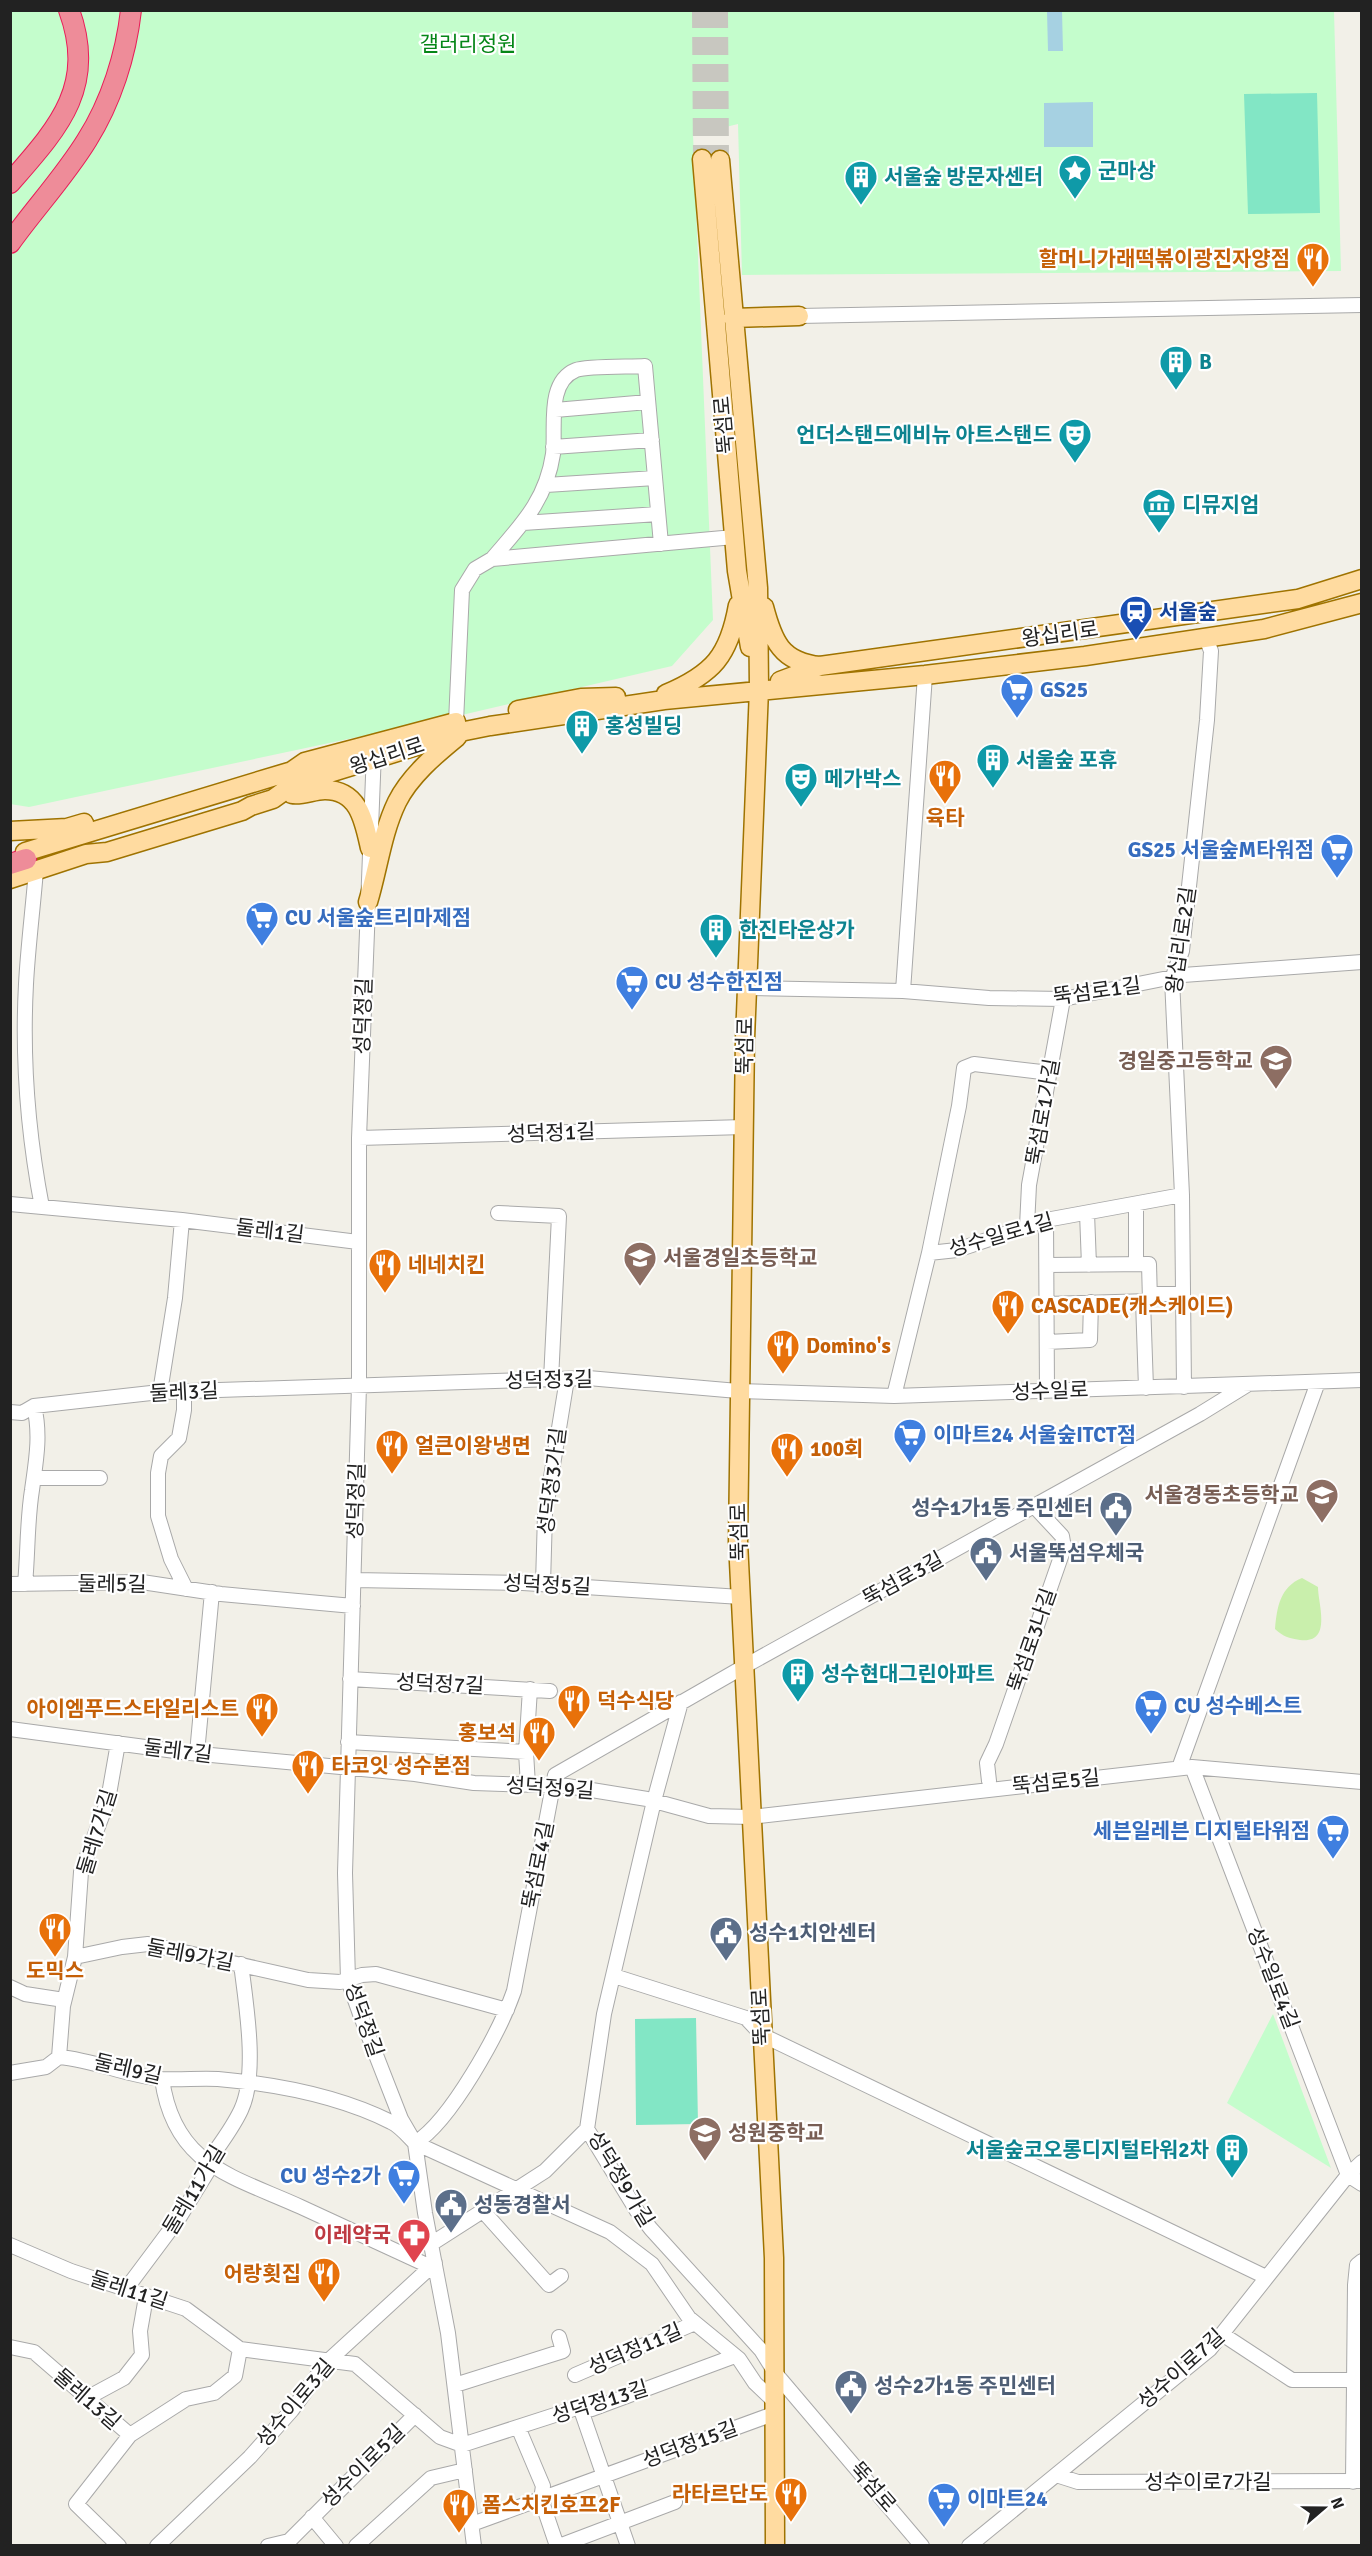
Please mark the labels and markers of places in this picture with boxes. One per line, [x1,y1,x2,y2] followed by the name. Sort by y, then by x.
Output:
[1057,153,1093,200] place icon: 군마상
[1098,158,1156,184] place label: 군마상
[843,159,879,206] building icon: 서울숲 방문자센터
[884,164,1043,190] place label: 서울숲 방문자센터
[1295,241,1331,288] restaurant icon: 할머니가래떡볶이광진자양점
[1039,246,1290,272] place label: 할머니가래떡볶이광진자양점
[1158,344,1194,391] building icon: B
[1199,349,1212,375] place label: B
[1057,417,1093,464] theatre icon: 언더스탠드에비뉴 아트스탠드
[796,422,1052,448] place label: 언더스탠드에비뉴 아트스탠드
[1141,487,1177,534] museum icon: 디뮤지엄
[1182,492,1259,518] place label: 디뮤지엄
[1118,594,1154,641] station icon: 서울숲
[1159,599,1217,625] place label: 서울숲
[999,672,1035,719] supermarket icon: GS25
[1040,677,1088,703] place label: GS25
[564,708,600,755] building icon: 홍성빌딩
[605,713,682,739] place label: 홍성빌딩
[975,742,1011,789] building icon: 서울숲 포휴
[1016,747,1117,773] place label: 서울숲 포휴
[927,758,963,805] restaurant icon: 육타
[783,761,819,808] theatre icon: 메가박스
[824,766,901,792] place label: 메가박스
[926,805,965,831] place label: 육타
[1319,832,1355,879] supermarket icon: GS25 서울숲M타워점
[1128,837,1314,863] place label: GS25 서울숲M타워점
[244,900,280,947] supermarket icon: CU 서울숲트리마제점
[285,905,471,931] place label: CU 서울숲트리마제점
[698,912,734,959] building icon: 한진타운상가
[739,917,855,943] place label: 한진타운상가
[614,964,650,1011] supermarket icon: CU 성수한진점
[655,969,783,995] place label: CU 성수한진점
[1258,1043,1294,1090] school or university icon: 경일중고등학교
[1118,1048,1253,1074] place label: 경일중고등학교
[622,1240,658,1287] school or university icon: 서울경일초등학교
[663,1245,818,1271] place label: 서울경일초등학교
[367,1247,403,1294] restaurant icon: 네네치킨
[408,1252,485,1278] place label: 네네치킨
[990,1288,1026,1335] restaurant icon: CASCADE(캐스케이드)
[1031,1293,1233,1319] place label: CASCADE(캐스케이드)
[765,1328,801,1375] restaurant icon: Domino's
[806,1333,891,1359] place label: Domino's
[892,1417,928,1464] supermarket icon: 이마트24 서울숲ITCT점
[933,1422,1136,1448] place label: 이마트24 서울숲ITCT점
[374,1428,410,1475] restaurant icon: 얼큰이왕냉면
[769,1431,805,1478] restaurant icon: 100회
[415,1433,531,1459] place label: 얼큰이왕냉면
[810,1436,863,1462] place label: 100회
[1304,1477,1340,1524] school or university icon: 서울경동초등학교
[1144,1482,1299,1508] place label: 서울경동초등학교
[1098,1490,1134,1537] public building icon: 성수1가1동 주민센터
[911,1495,1093,1521] place label: 성수1가1동 주민센터
[968,1535,1004,1582] public building icon: 서울뚝섬우체국
[1009,1540,1144,1566] place label: 서울뚝섬우체국
[780,1656,816,1703] building icon: 성수현대그린아파트
[821,1661,995,1687] place label: 성수현대그린아파트
[556,1683,592,1730] restaurant icon: 덕수식당
[597,1688,674,1714] place label: 덕수식당
[1133,1688,1169,1735] supermarket icon: CU 성수베스트
[244,1691,280,1738] restaurant icon: 아이엠푸드스타일리스트
[1174,1693,1302,1719] place label: CU 성수베스트
[26,1696,239,1722] place label: 아이엠푸드스타일리스트
[521,1715,557,1762] restaurant icon: 홍보석
[458,1720,516,1746] place label: 홍보석
[290,1748,326,1795] restaurant icon: 타코잇 성수본점
[331,1753,471,1779] place label: 타코잇 성수본점
[1315,1813,1351,1860] supermarket icon: 세븐일레븐 디지털타워점
[1093,1818,1310,1844] place label: 세븐일레븐 디지털타워점
[37,1911,73,1958] restaurant icon: 도믹스
[708,1915,744,1962] public building icon: 성수1치안센터
[749,1920,876,1946] place label: 성수1치안센터
[26,1958,84,1984] place label: 도믹스
[687,2115,723,2162] school or university icon: 성원중학교
[728,2120,825,2146] place label: 성원중학교
[1214,2132,1250,2179] building icon: 서울숲코오롱디지털타워2차
[966,2137,1209,2163] place label: 서울숲코오롱디지털타워2차
[386,2158,422,2205] supermarket icon: CU 성수2가
[280,2163,381,2189] place label: CU 성수2가
[433,2187,469,2234] public building icon: 성동경찰서
[474,2192,571,2218] place label: 성동경찰서
[396,2217,432,2264] pharmacy icon: 이레약국
[314,2222,391,2248] place label: 이레약국
[306,2256,342,2303] restaurant icon: 어랑횟집
[224,2261,301,2287] place label: 어랑횟집
[833,2368,869,2415] public building icon: 성수2가1동 주민센터
[874,2373,1056,2399] place label: 성수2가1동 주민센터
[773,2476,809,2523] restaurant icon: 라타르단도
[671,2481,768,2507] place label: 라타르단도
[926,2481,962,2528] supermarket icon: 이마트24
[967,2486,1048,2512] place label: 이마트24
[441,2487,477,2534] restaurant icon: 폼스치킨호프2F
[482,2492,621,2518] place label: 폼스치킨호프2F

